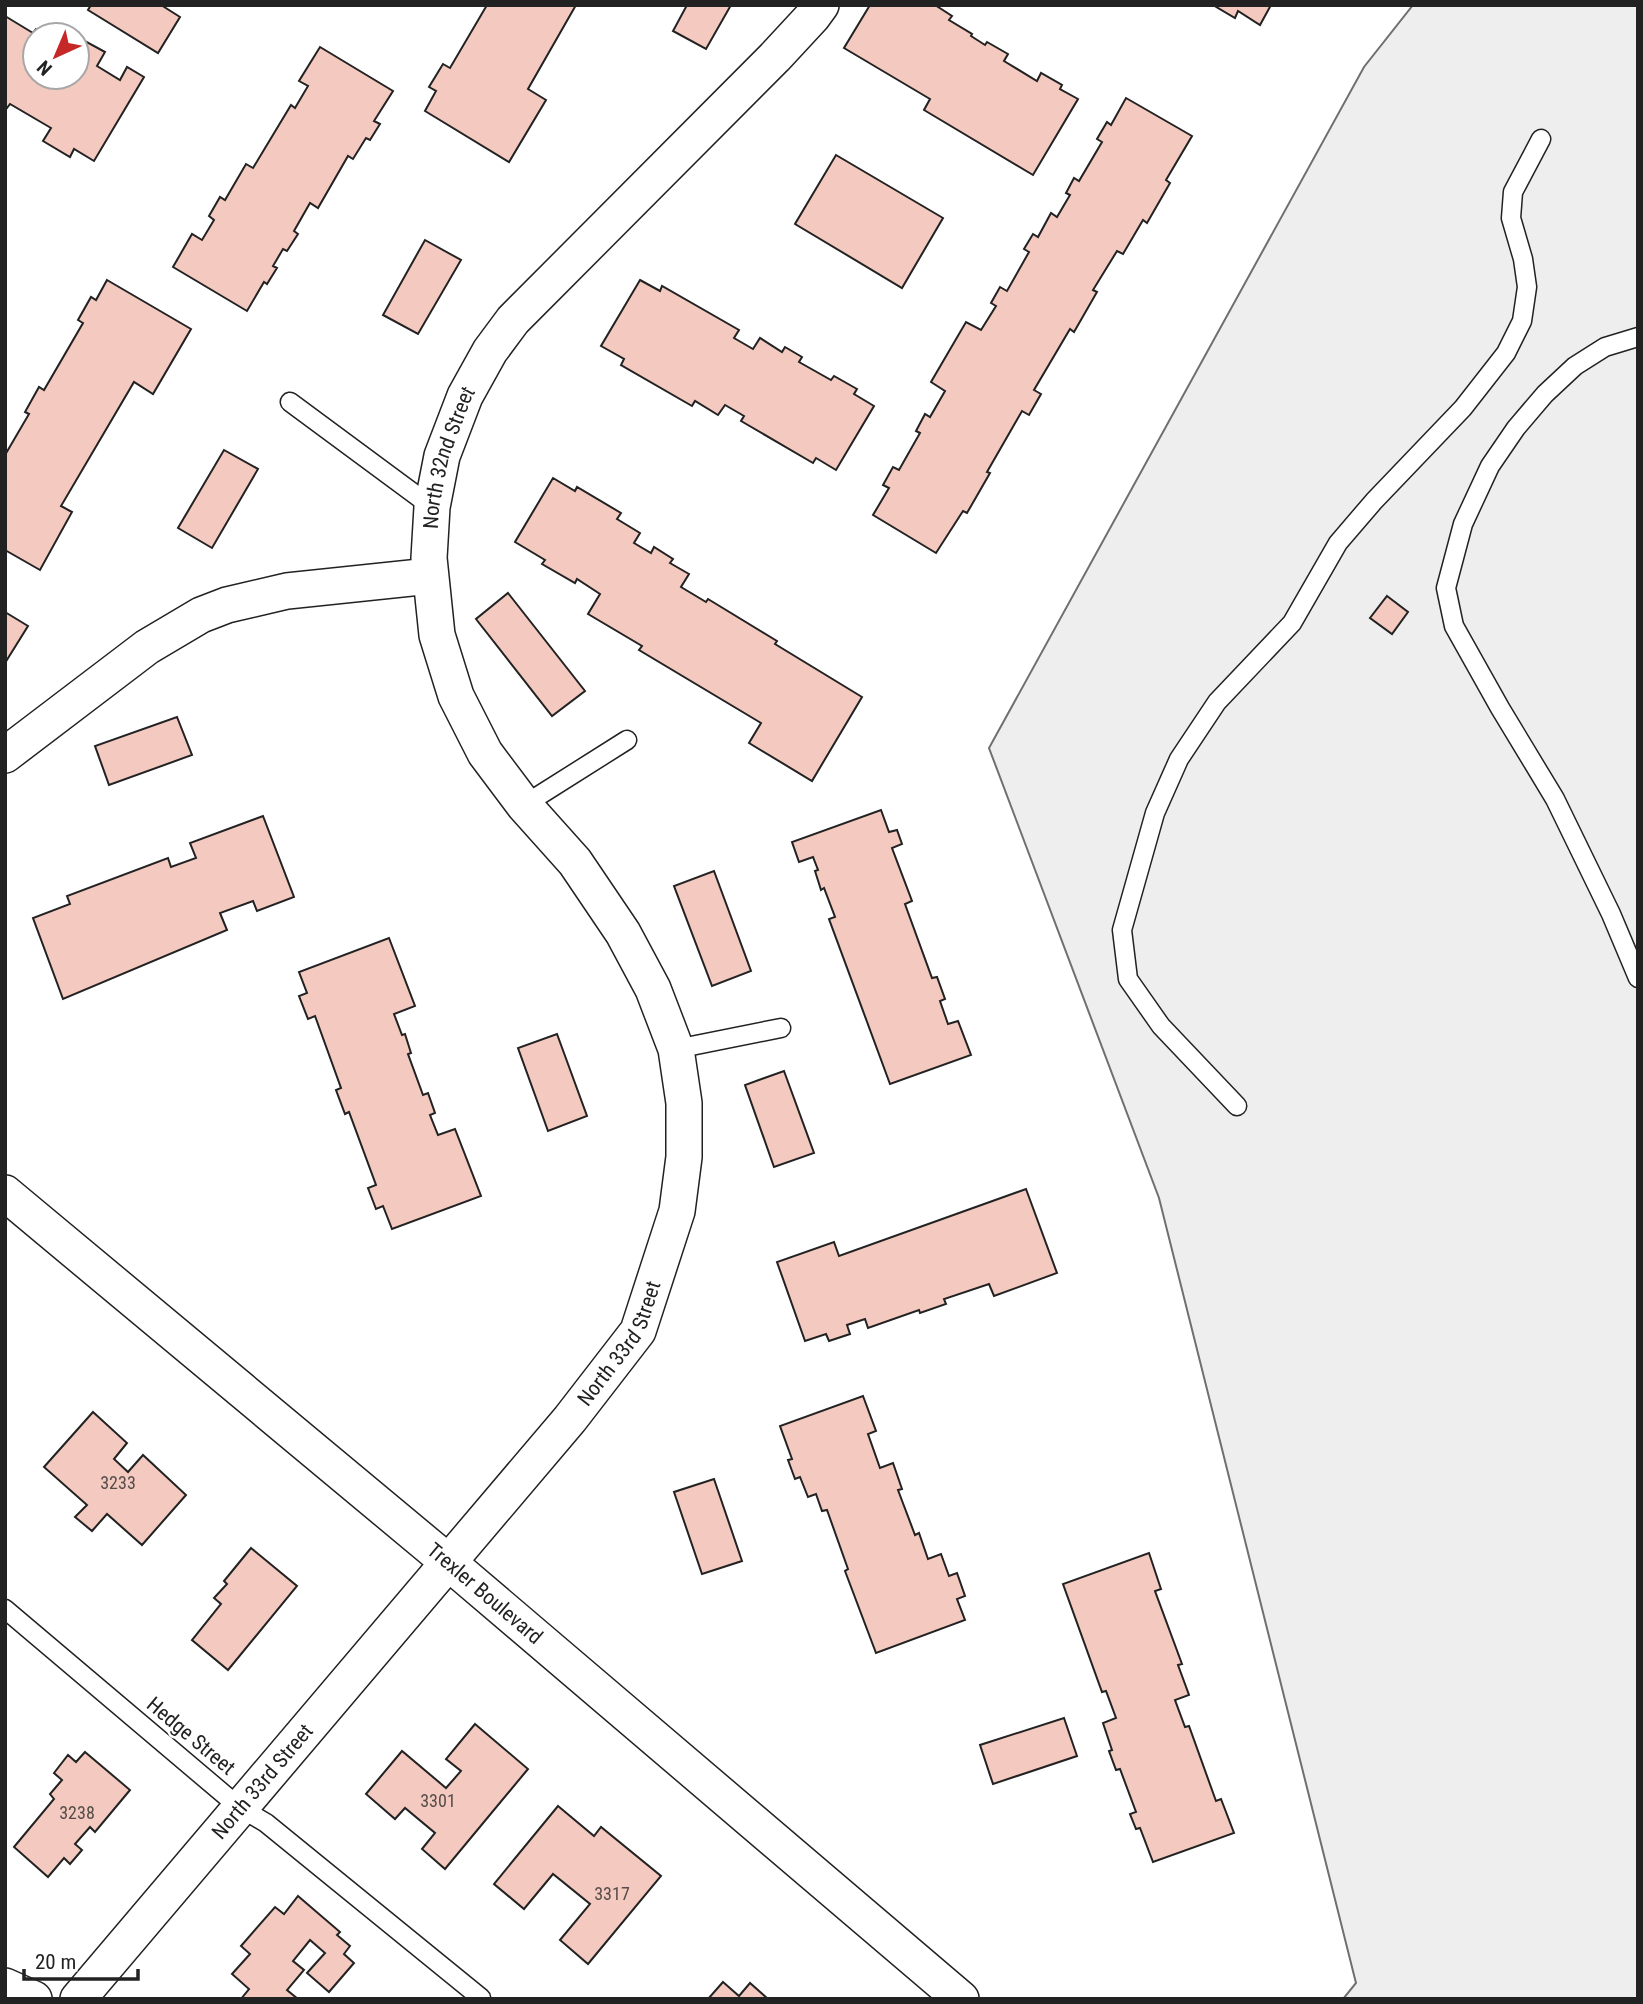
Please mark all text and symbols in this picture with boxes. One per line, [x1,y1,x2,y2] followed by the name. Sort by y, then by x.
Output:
[21,21,91,91] north arrow
[32,56,57,80] text: N
[419,382,480,530] street label: North 32nd Street
[573,1278,665,1411] street label: North 33rd Street
[100,1472,136,1493] house number: 3233
[422,1538,547,1649] street label: Trexler Boulevard
[142,1692,240,1780] street label: Hedge Street
[207,1719,318,1844] street label: North 33rd Street
[420,1790,456,1811] house number: 3301
[59,1802,95,1823] house number: 3238
[594,1883,630,1904] house number: 3317
[24,1938,138,1982] scale bar
[35,1950,76,1974] text: 20 m

